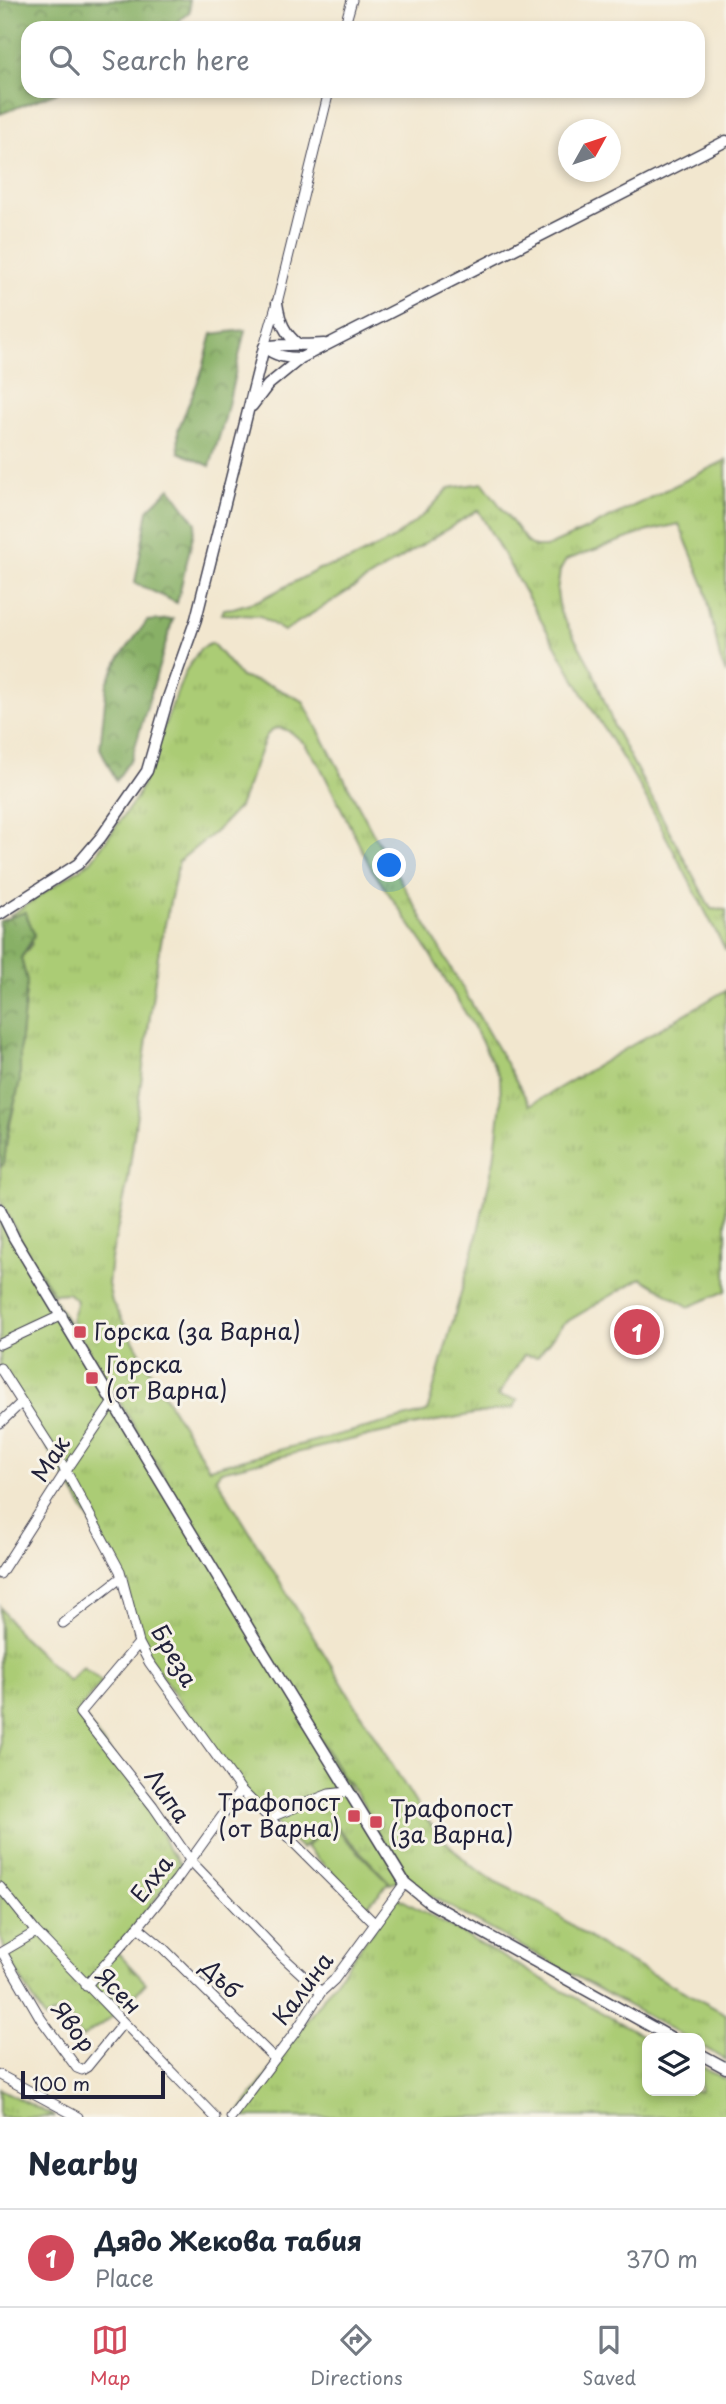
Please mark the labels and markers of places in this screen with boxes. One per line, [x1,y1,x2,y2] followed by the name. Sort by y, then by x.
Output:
[614,1306,660,1358] pin: 1
[94,1313,301,1348] place label: Горска (за Варна)
[72,1324,88,1340] marker: Горска (за Варна)
[106,1346,228,1407] place label: Горска (от Варна)
[84,1370,100,1386] marker: Горска (от Варна)
[217,1784,341,1845] place label: Трафопост (от Варна)
[390,1790,514,1851] place label: Трафопост (за Варна)
[346,1808,362,1824] marker: Трафопост (от Варна)
[368,1814,384,1830] marker: Трафопост (за Варна)

